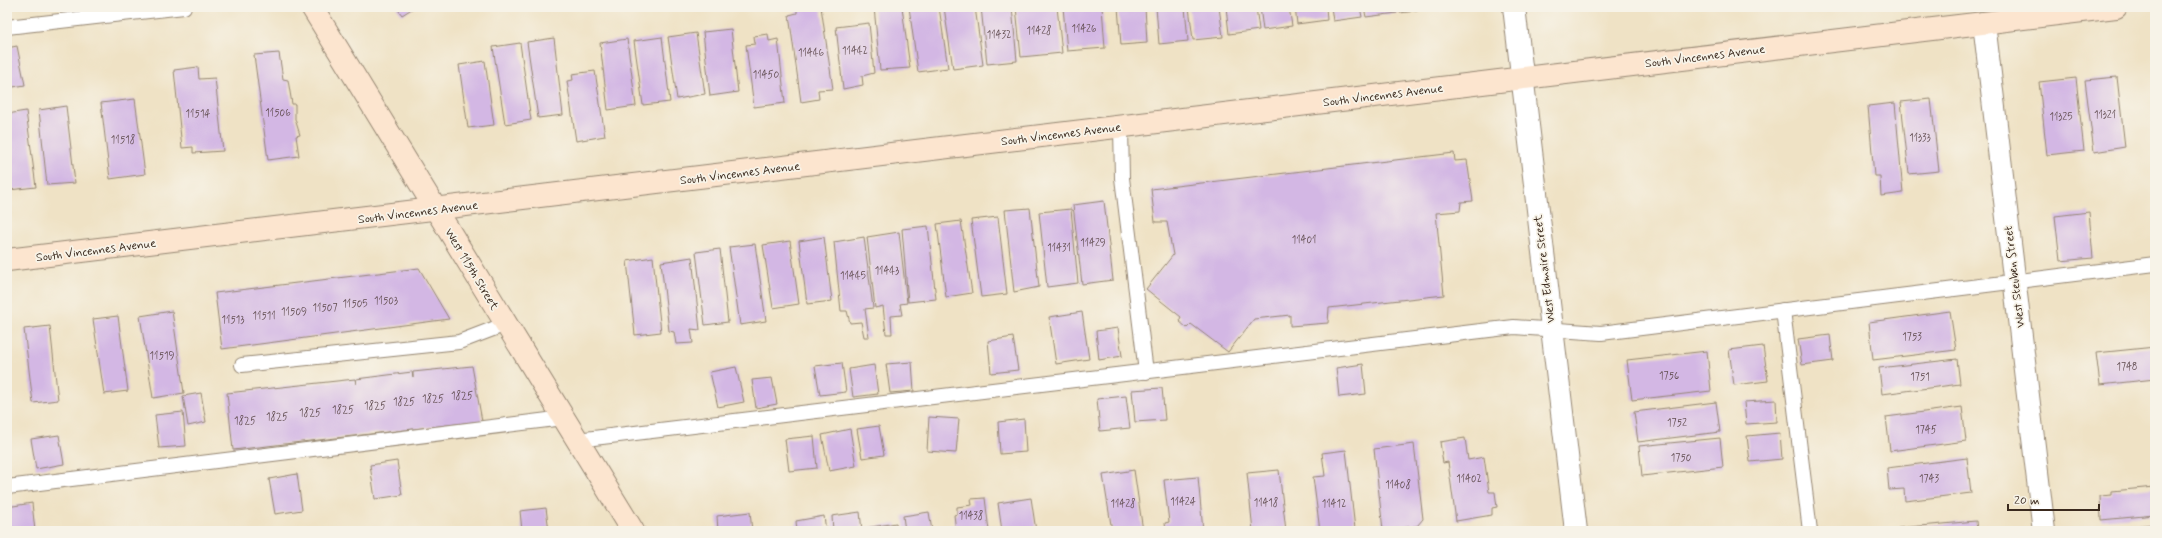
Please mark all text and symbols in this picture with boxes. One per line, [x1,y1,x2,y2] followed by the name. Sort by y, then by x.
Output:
[1071,23,1097,36] house number: 11426
[1026,24,1052,38] house number: 11428
[987,29,1011,42] house number: 11432
[1644,42,1766,72] street label: South Vincennes Avenue
[842,45,868,58] house number: 11442
[798,47,824,60] house number: 11446
[753,69,779,82] house number: 11450
[1322,81,1444,111] street label: South Vincennes Avenue
[265,107,291,120] house number: 11506
[186,108,210,121] house number: 11514
[2094,109,2116,122] house number: 11321
[2049,111,2073,124] house number: 11325
[1000,120,1122,150] street label: South Vincennes Avenue
[1909,132,1931,145] house number: 11333
[111,133,135,147] house number: 11518
[679,159,801,189] street label: South Vincennes Avenue
[357,198,479,228] street label: South Vincennes Avenue
[1530,214,1560,324] street label: West Edmaire Street
[2001,225,2029,329] street label: West Steuben Street
[440,226,502,313] street label: West 115th Street
[1292,234,1316,247] house number: 11401
[35,236,157,266] street label: South Vincennes Avenue
[1080,237,1106,250] house number: 11429
[1047,242,1071,255] house number: 11431
[875,265,899,278] house number: 11443
[840,270,866,283] house number: 11445
[374,295,398,308] house number: 11503
[342,298,368,311] house number: 11505
[313,302,337,315] house number: 11507
[281,306,307,319] house number: 11509
[252,310,276,323] house number: 11511
[221,314,245,327] house number: 11513
[1902,331,1922,344] house number: 1753
[150,350,174,363] house number: 11519
[2116,361,2138,374] house number: 1748
[1659,370,1679,383] house number: 1756
[1910,371,1930,384] house number: 1751
[451,389,473,403] house number: 1825
[422,392,444,406] house number: 1825
[393,395,415,409] house number: 1825
[364,399,386,413] house number: 1825
[332,403,354,417] house number: 1825
[299,406,321,420] house number: 1825
[266,410,288,424] house number: 1825
[234,414,256,428] house number: 1825
[1667,417,1687,430] house number: 1752
[1915,424,1937,437] house number: 1745
[1671,452,1692,465] house number: 1750
[1456,473,1482,486] house number: 11402
[1919,473,1939,486] house number: 1743
[1385,478,1411,492] house number: 11408
[2008,486,2099,512] scale bar
[2014,493,2040,509] text: 20 m
[1170,496,1196,509] house number: 11424
[1254,496,1278,510] house number: 11418
[1110,497,1136,511] house number: 11428
[1322,498,1346,511] house number: 11412
[959,509,983,523] house number: 11438

